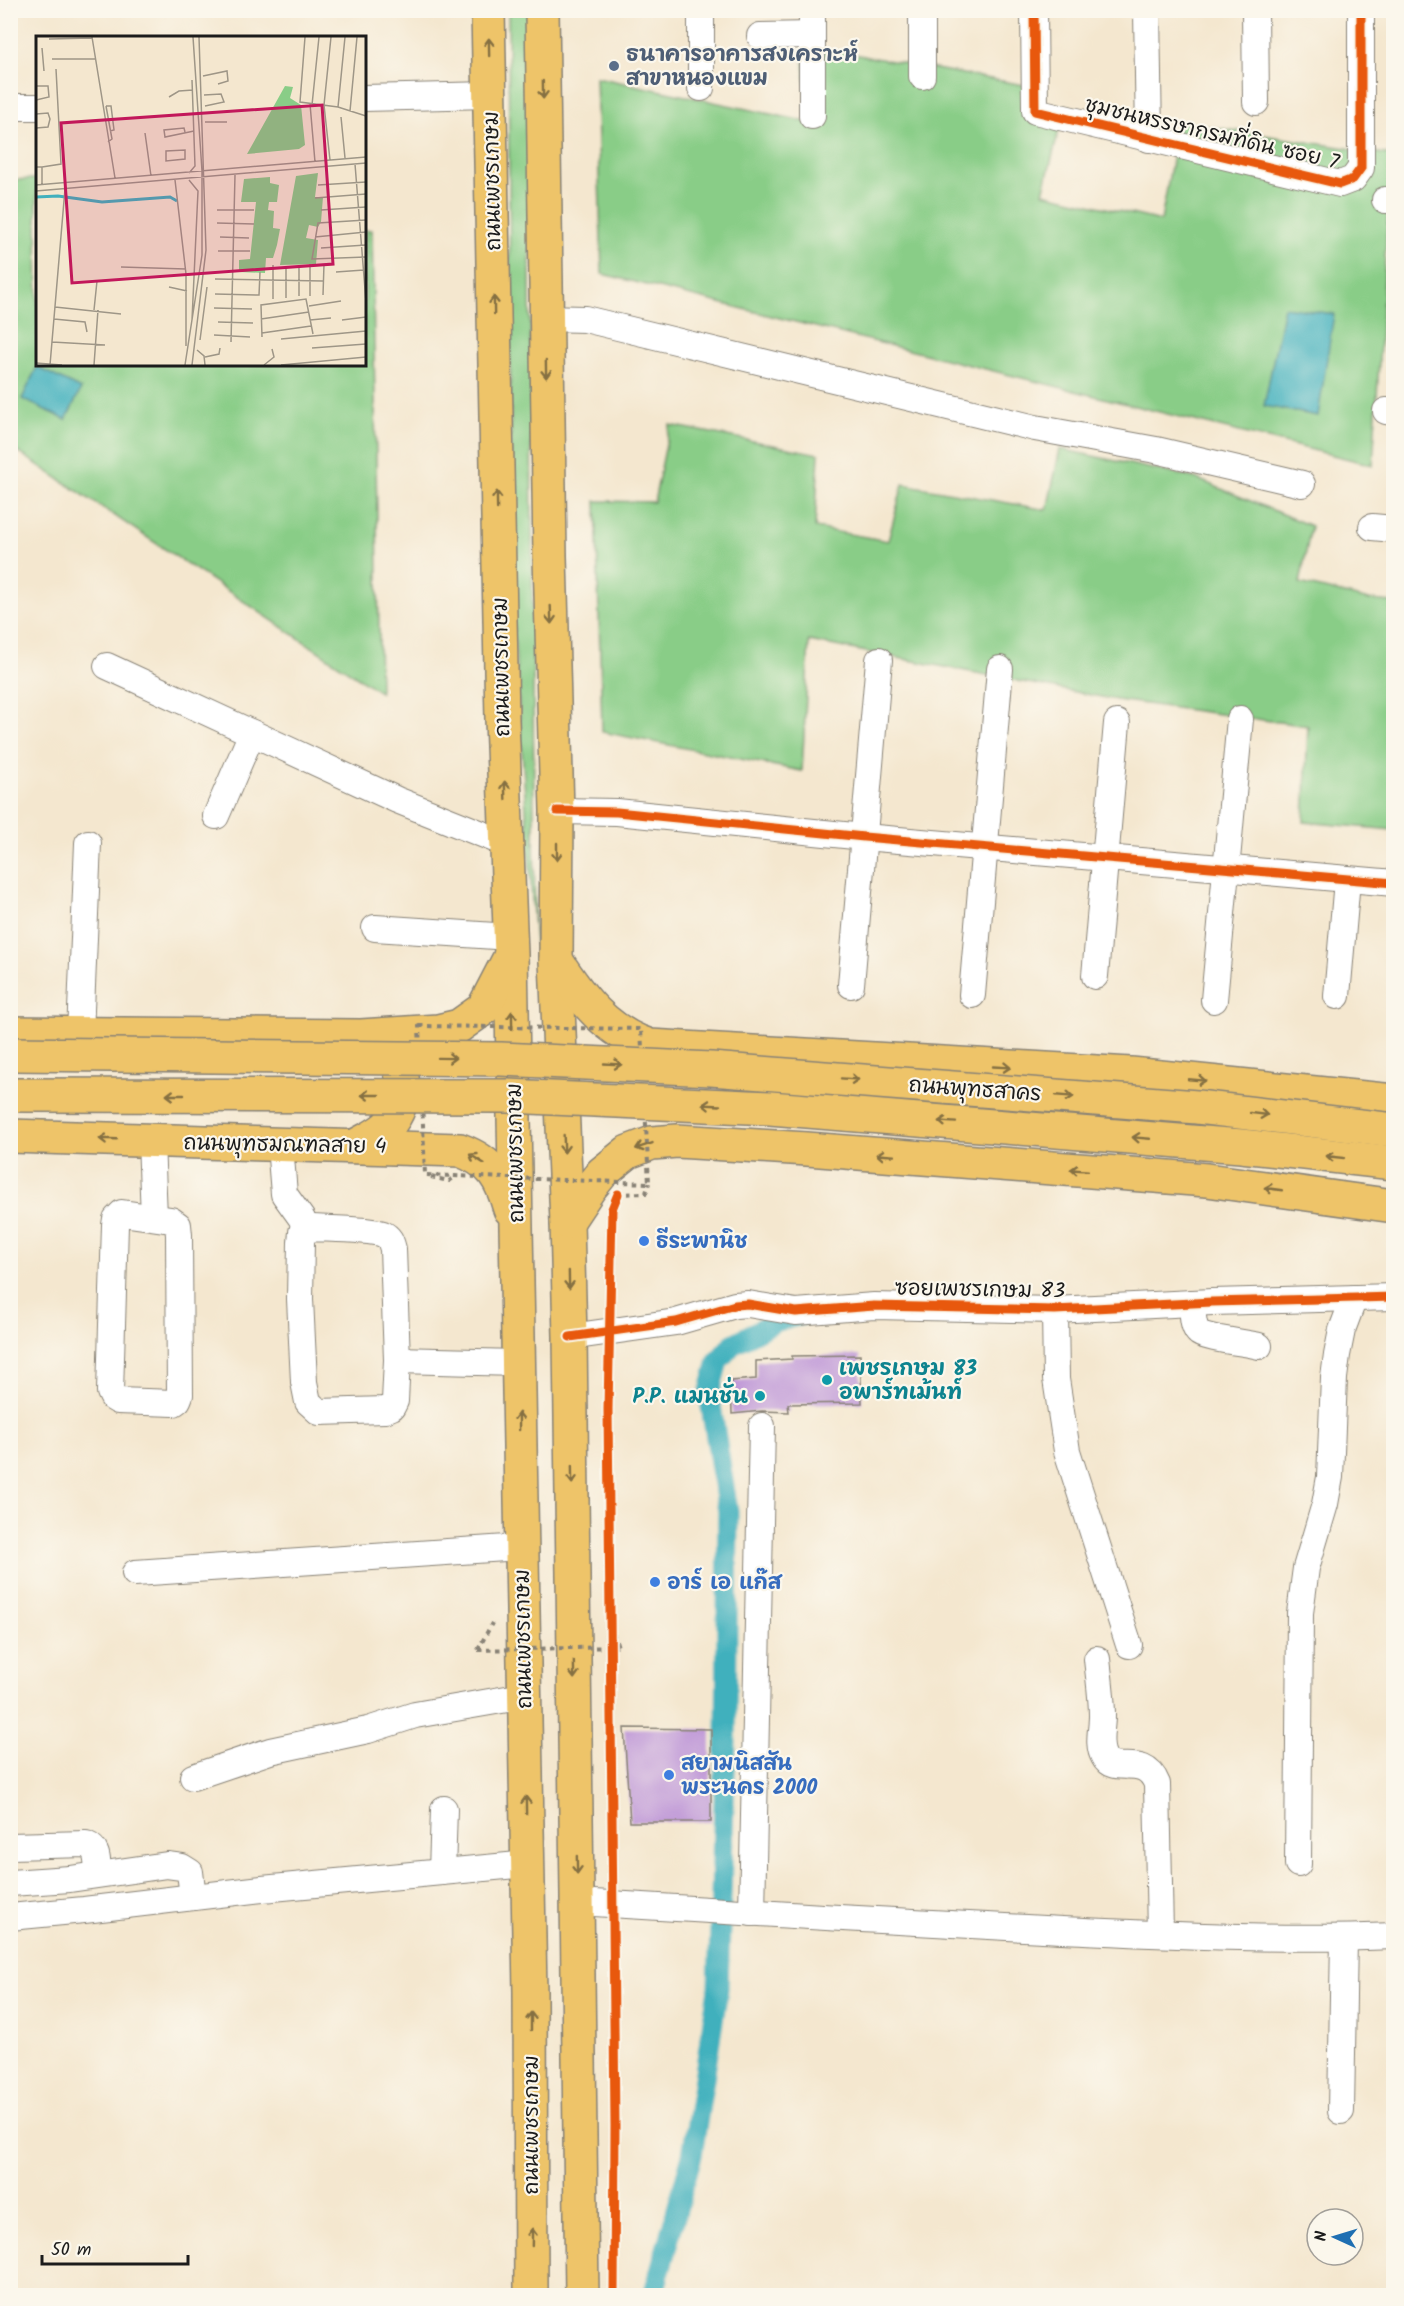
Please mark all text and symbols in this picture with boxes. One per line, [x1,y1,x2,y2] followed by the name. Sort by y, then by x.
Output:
[36,36,366,366] inset map
[483,37,495,57] one-way arrow
[626,39,858,96] place label: ธนาคารอาคารสงเคราะห์ สาขาหนองแขม
[607,59,621,73] marker: ธนาคารอาคารสงเคราะห์ สาขาหนองแขม
[537,79,549,99] one-way arrow
[1081,86,1344,180] street label: ชุมชนหรรษากรมที่ดิน ซอย 7
[476,111,511,251] street label: ถนนเพชรเกษม
[488,295,500,315] one-way arrow
[541,358,552,378] one-way arrow
[492,490,503,510] one-way arrow
[485,597,520,737] street label: ถนนเพชรเกษม
[545,604,557,624] one-way arrow
[499,781,510,801] one-way arrow
[551,841,562,861] one-way arrow
[507,1010,518,1030] one-way arrow
[436,1053,456,1064] one-way arrow
[603,1059,622,1070] one-way arrow
[992,1061,1012,1072] one-way arrow
[907,1069,1042,1112] street label: ถนนพุทธสาคร
[839,1074,859,1085] one-way arrow
[1186,1075,1206,1086] one-way arrow
[499,1083,534,1223] street label: ถนนเพชรเกษม
[166,1089,186,1101] one-way arrow
[361,1089,381,1101] one-way arrow
[1054,1091,1074,1102] one-way arrow
[701,1100,721,1111] one-way arrow
[1249,1109,1268,1120] one-way arrow
[937,1116,957,1127] one-way arrow
[183,1127,387,1164] street label: ถนนพุทธมณฑลสาย 4
[1132,1132,1152,1143] one-way arrow
[559,1133,570,1153] one-way arrow
[98,1134,118,1145] one-way arrow
[635,1141,654,1152] one-way arrow
[875,1149,895,1160] one-way arrow
[1326,1151,1346,1162] one-way arrow
[469,1152,486,1165] one-way arrow
[1070,1164,1090,1175] one-way arrow
[1264,1183,1284,1194] one-way arrow
[656,1226,747,1259] place label: ธีระพานิช
[637,1234,651,1248] marker: ธีระพานิช
[563,1270,574,1290] one-way arrow
[895,1273,1065,1308] street label: ซอยเพชรเกษม 83
[839,1353,978,1410] place label: เพชรเกษม 83 อพาร์ทเม้นท์
[820,1373,834,1387] marker: เพชรเกษม 83 อพาร์ทเม้นท์
[633,1376,748,1414] place label: P.P. แมนชั่น
[753,1389,767,1403] marker: P.P. แมนชั่น
[514,1412,525,1432] one-way arrow
[566,1465,577,1485] one-way arrow
[667,1567,783,1600] place label: อาร์ เอ แก๊ส
[507,1569,542,1709] street label: ถนนเพชรเกษม
[648,1575,662,1589] marker: อาร์ เอ แก๊ส
[568,1660,580,1680] one-way arrow
[681,1748,817,1805] place label: สยามนิสสัน พระนคร 2000
[662,1768,676,1782] marker: สยามนิสสัน พระนคร 2000
[520,1796,532,1816] one-way arrow
[571,1855,583,1875] one-way arrow
[525,2012,537,2032] one-way arrow
[516,2055,549,2195] street label: ถนนเพชรเกษม
[1305,2207,1365,2267] north arrow
[42,2228,188,2266] scale bar
[526,2228,538,2248] one-way arrow
[1309,2230,1334,2242] text: N
[51,2236,91,2265] text: 50 m

